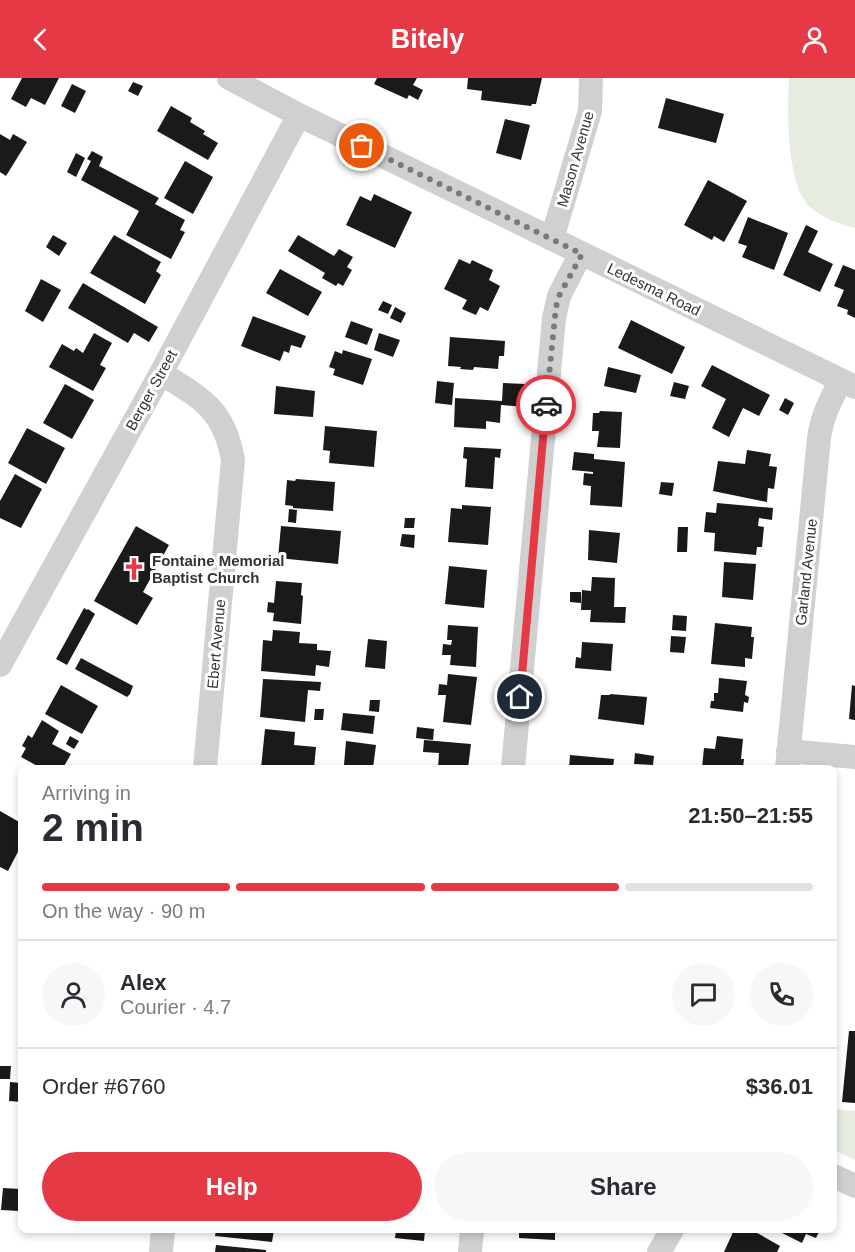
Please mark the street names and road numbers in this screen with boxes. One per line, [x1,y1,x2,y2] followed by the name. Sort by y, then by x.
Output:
[553,109,597,209] street label: Mason Avenue
[605,259,703,319] street label: Ledesma Road
[122,346,180,433] street label: Berger Street
[792,518,820,626] street label: Garland Avenue
[204,599,228,689] street label: Ebert Avenue

